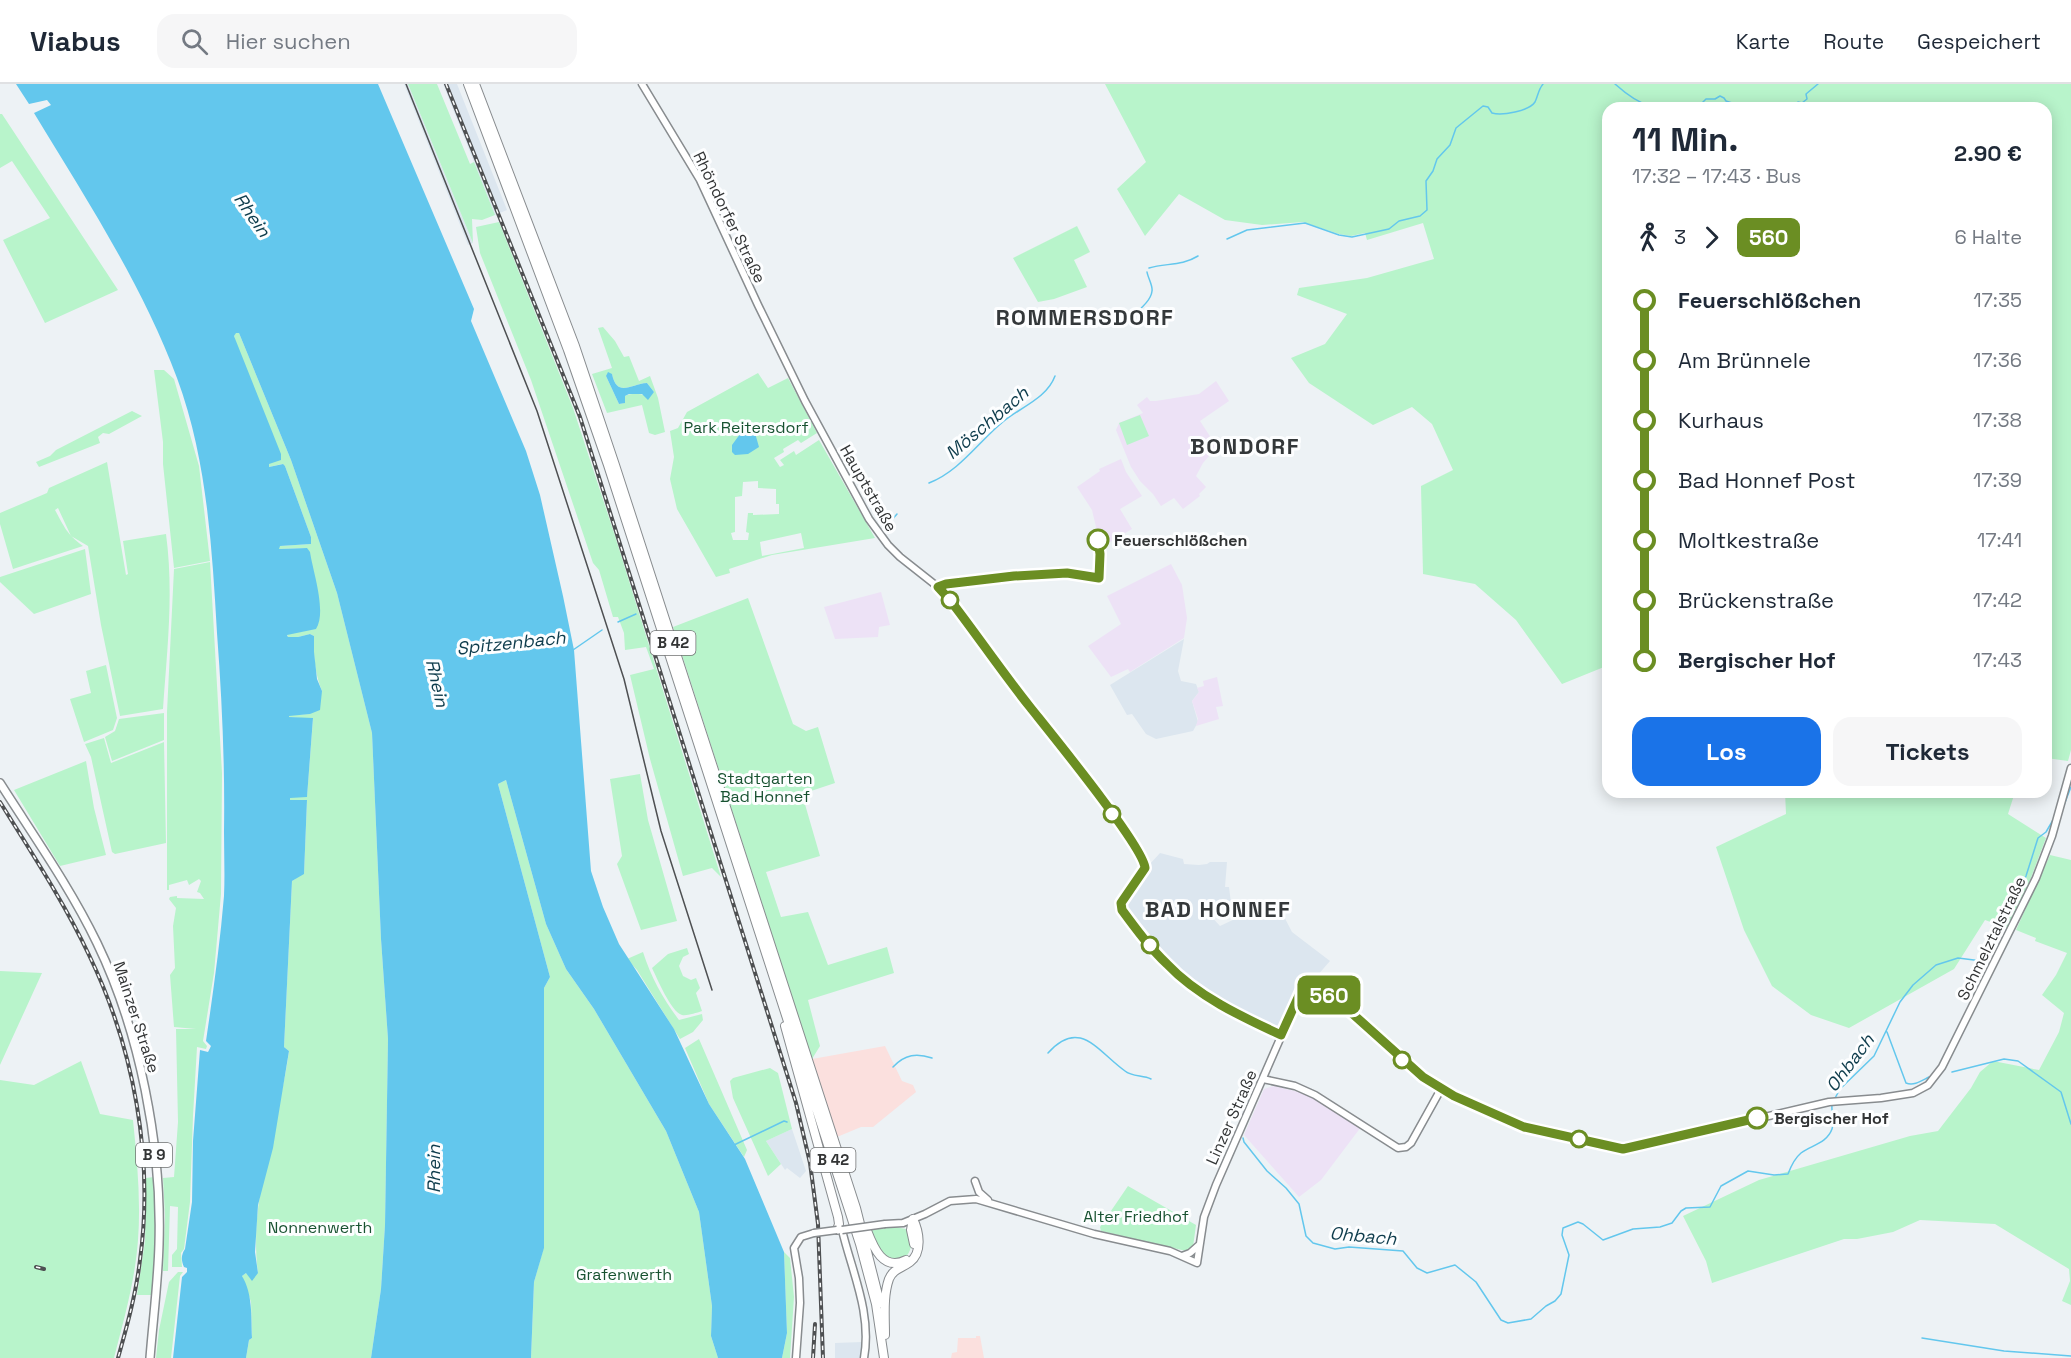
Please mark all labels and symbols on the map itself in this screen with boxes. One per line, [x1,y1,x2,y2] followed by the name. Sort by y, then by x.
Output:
[689,148,771,286] street label: Rhöndorfer Straße
[229,188,276,242] water label: Rhein
[996,303,1174,331] district label: ROMMERSDORF
[940,381,1034,464] water label: Möschbach
[683,417,809,438] park label: Park Reitersdorf
[1190,432,1300,460] district label: BONDORF
[835,441,902,535] street label: Hauptstraße
[1087,529,1109,551] marker: Feuerschlößchen
[1114,530,1247,551] place label: Feuerschlößchen
[941,591,959,609] unlabelled marker
[455,625,568,660] water label: Spitzenbach
[650,631,696,655] road number: B 42
[421,657,454,710] water label: Rhein
[717,768,813,807] park label: Stadtgarten Bad Honnef
[1103,805,1121,823] unlabelled marker
[1952,873,2031,1004] street label: Schmelztalstraße
[1145,895,1291,923] district label: BAD HONNEF
[1141,936,1159,954] unlabelled marker
[109,959,164,1076] street label: Mainzer Straße
[1294,976,1364,1014] line badge: 560
[1820,1028,1879,1096] water label: Ohbach
[1393,1051,1411,1069] unlabelled marker
[1201,1066,1262,1168] street label: Linzer Straße
[1746,1107,1768,1129] marker: Bergischer Hof
[1774,1108,1889,1129] place label: Bergischer Hof
[1570,1130,1588,1148] unlabelled marker
[136,1143,172,1167] road number: B 9
[422,1144,445,1193] water label: Rhein
[810,1148,856,1172] road number: B 42
[1083,1206,1189,1227] park label: Alter Friedhof
[268,1217,372,1238] park label: Nonnenwerth
[1329,1221,1398,1250] water label: Ohbach
[576,1264,672,1285] park label: Grafenwerth

